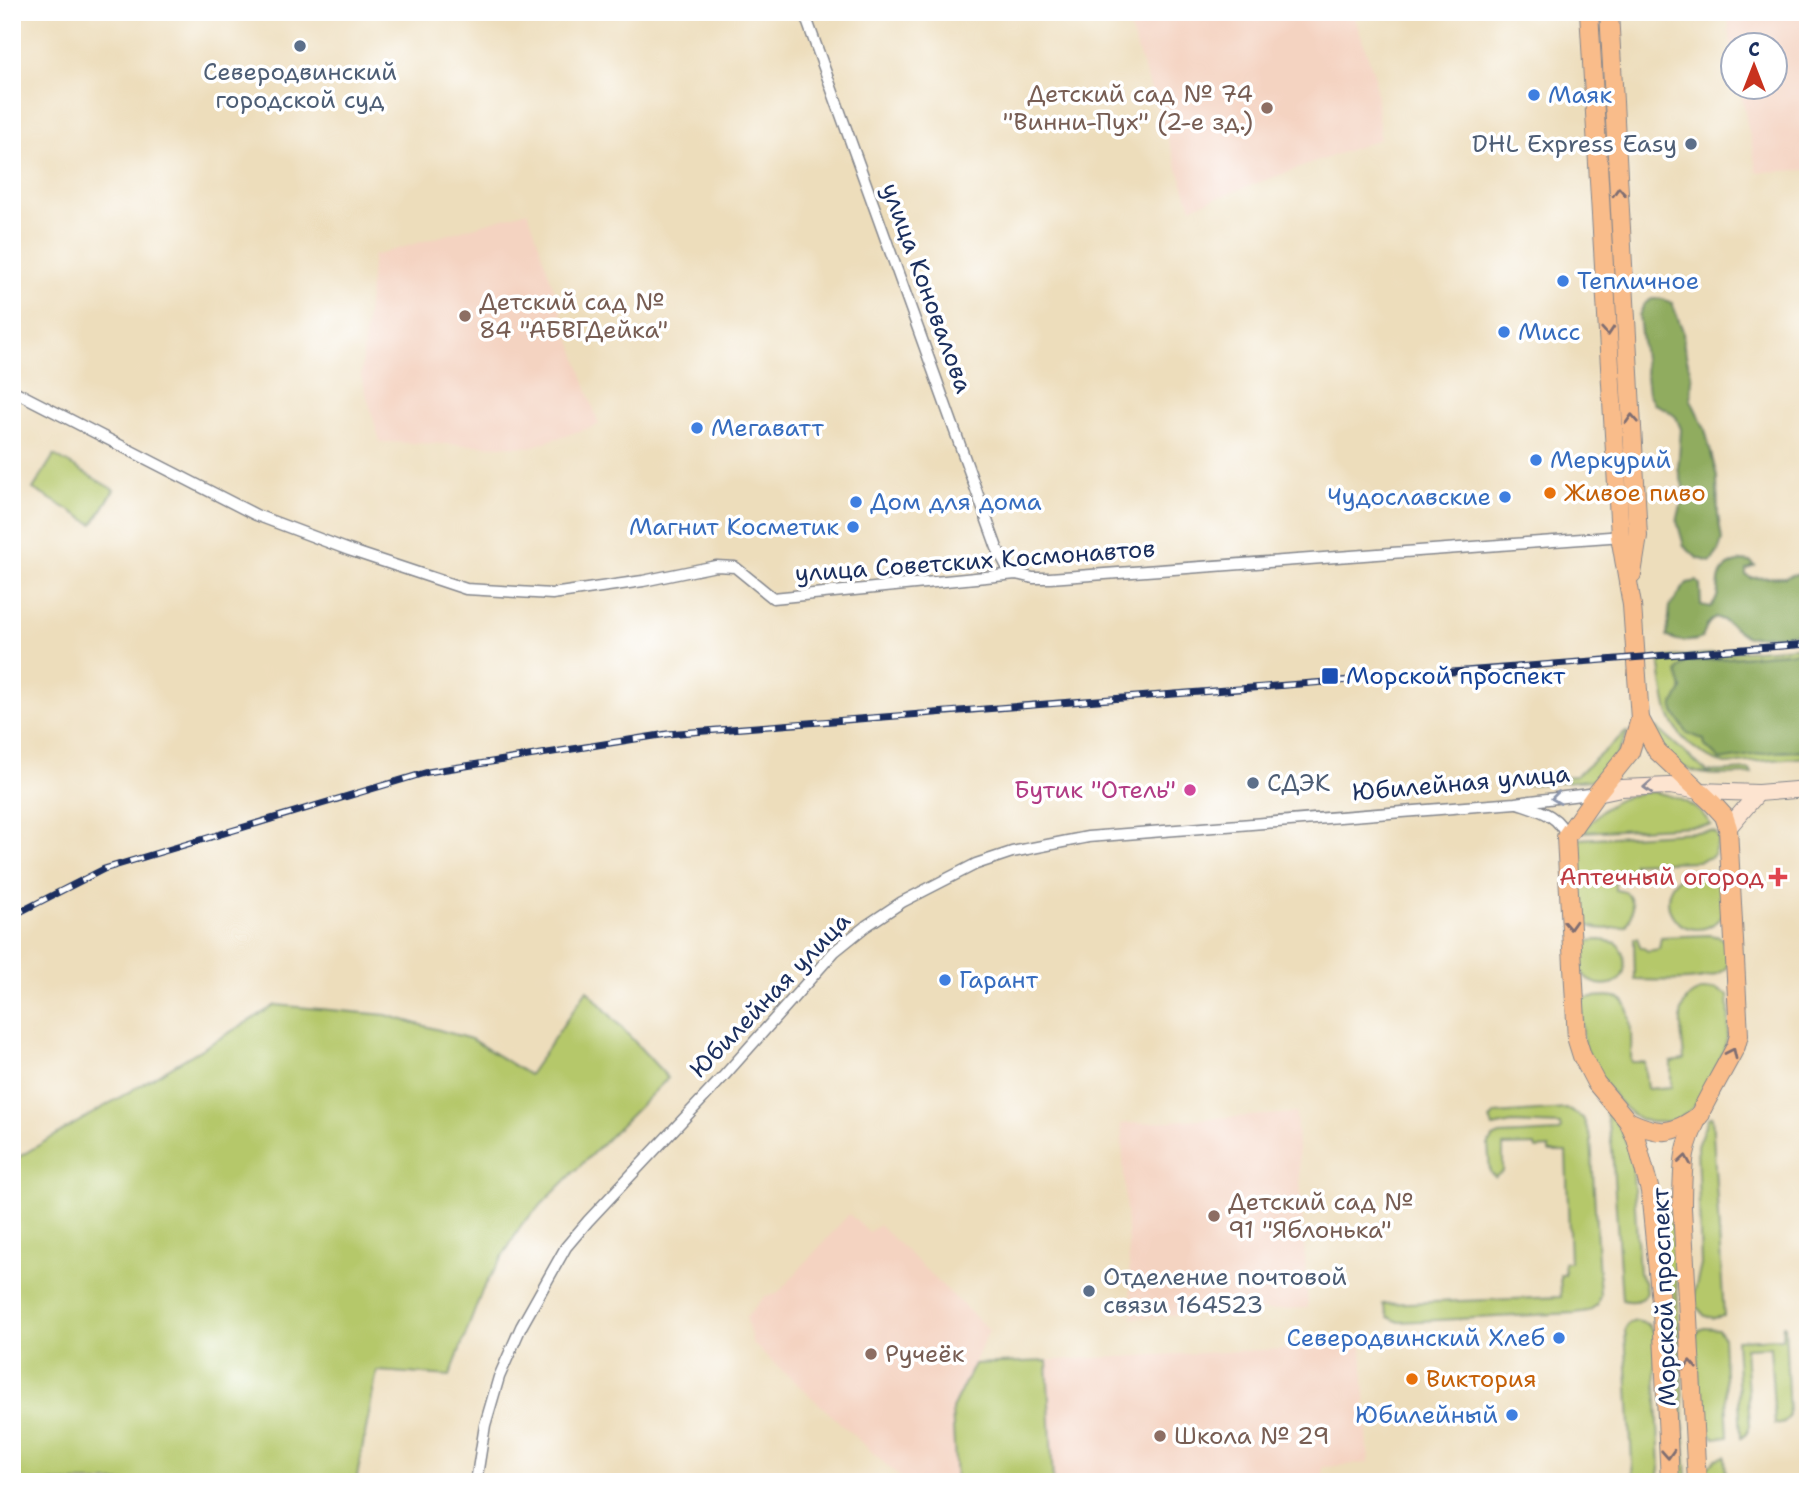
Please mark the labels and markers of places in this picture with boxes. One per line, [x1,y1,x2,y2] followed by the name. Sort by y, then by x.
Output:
[292,38,308,54] marker: Северодвинский городской суд
[203,56,397,116] place label: Северодвинский городской суд
[1003,78,1253,138] place label: Детский сад № 74 "Винни-Пух" (2-е зд.)
[1548,79,1613,111] place label: Маяк
[1526,87,1542,103] marker: Маяк
[1259,100,1275,116] marker: Детский сад № 74 "Винни-Пух" (2-е зд.)
[1472,128,1677,160] place label: DHL Express Easy
[1683,136,1699,152] marker: DHL Express Easy
[1577,265,1699,297] place label: Тепличное
[1555,273,1571,289] marker: Тепличное
[479,286,668,346] place label: Детский сад № 84 "АБВГДейка"
[457,308,473,324] marker: Детский сад № 84 "АБВГДейка"
[1518,316,1581,348] place label: Мисс
[1496,324,1512,340] marker: Мисс
[711,412,824,444] place label: Мегаватт
[689,420,705,436] marker: Мегаватт
[1550,444,1671,476] place label: Меркурий
[1528,452,1544,468] marker: Меркурий
[1564,477,1706,509] place label: Живое пиво
[1327,481,1491,513] place label: Чудославские
[1542,485,1558,501] marker: Живое пиво
[870,486,1042,518] place label: Дом для дома
[1497,489,1513,505] marker: Чудославские
[848,494,864,510] marker: Дом для дома
[629,511,839,543] place label: Магнит Косметик
[845,519,861,535] marker: Магнит Косметик
[1346,660,1566,692] place label: Морской проспект
[1320,666,1340,686] marker: Морской проспект
[1267,767,1331,799] place label: СДЭК
[1014,774,1176,806] place label: Бутик "Отель"
[1245,775,1261,791] marker: СДЭК
[1182,782,1198,798] marker: Бутик "Отель"
[1559,861,1764,893] place label: Аптечный огород
[1770,869,1786,885] marker: Аптечный огород
[959,964,1039,996] place label: Гарант
[937,972,953,988] marker: Гарант
[1228,1186,1413,1246] place label: Детский сад № 91 "Яблонька"
[1206,1208,1222,1224] marker: Детский сад № 91 "Яблонька"
[1103,1261,1347,1321] place label: Отделение почтовой связи 164523
[1081,1283,1097,1299] marker: Отделение почтовой связи 164523
[1286,1322,1545,1354] place label: Северодвинский Хлеб
[1551,1330,1567,1346] marker: Северодвинский Хлеб
[885,1338,965,1370] place label: Ручеёк
[863,1346,879,1362] marker: Ручеёк
[1426,1363,1537,1395] place label: Виктория
[1404,1371,1420,1387] marker: Виктория
[1355,1399,1498,1431] place label: Юбилейный
[1504,1407,1520,1423] marker: Юбилейный
[1174,1420,1329,1452] place label: Школа № 29
[1152,1428,1168,1444] marker: Школа № 29

